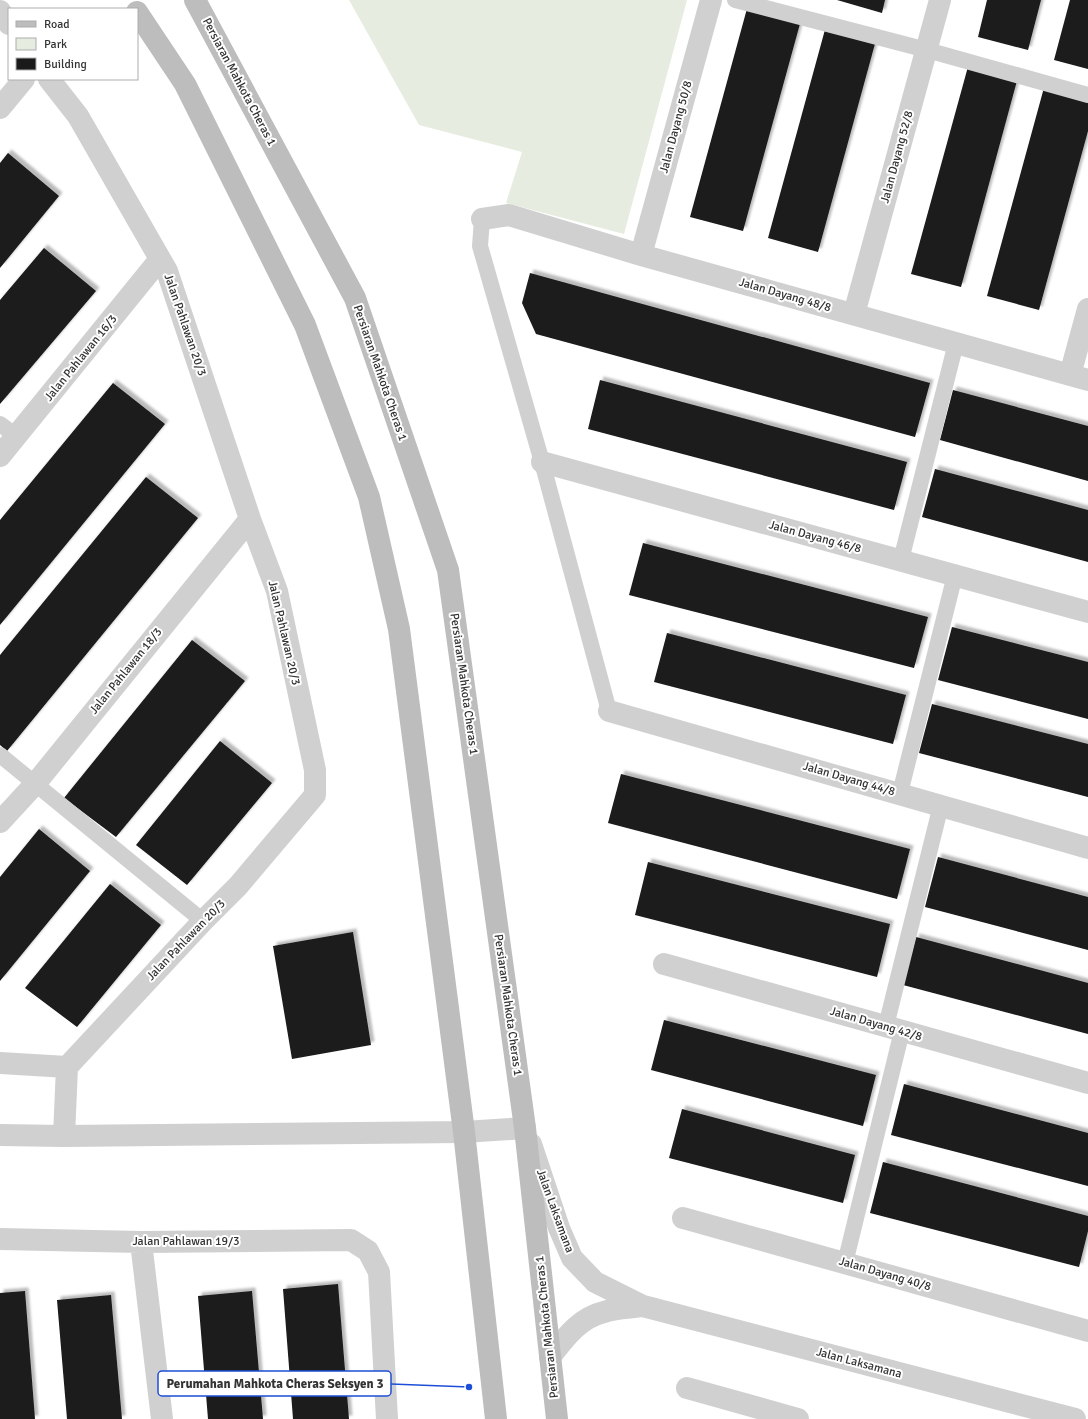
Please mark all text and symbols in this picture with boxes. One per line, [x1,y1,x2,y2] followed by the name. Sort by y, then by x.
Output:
[8,8,138,80] legend
[199,15,279,149] street label: Persiaran Mahkota Cheras 1
[44,17,70,32] text: Road
[44,37,67,52] text: Park
[44,57,87,72] text: Building
[656,79,696,175] street label: Jalan Dayang 50/8
[877,109,917,205] street label: Jalan Dayang 52/8
[161,272,209,378] street label: Jalan Pahlawan 20/3
[737,275,833,315] street label: Jalan Dayang 48/8
[350,303,410,443] street label: Persiaran Mahkota Cheras 1
[42,312,120,404] street label: Jalan Pahlawan 16/3
[767,517,863,557] street label: Jalan Dayang 46/8
[265,579,303,687] street label: Jalan Pahlawan 20/3
[447,612,481,756] street label: Persiaran Mahkota Cheras 1
[87,625,165,717] street label: Jalan Pahlawan 18/3
[801,759,897,799] street label: Jalan Dayang 44/8
[143,896,229,984] street label: Jalan Pahlawan 20/3
[491,933,525,1077] street label: Persiaran Mahkota Cheras 1
[828,1004,924,1044] street label: Jalan Dayang 42/8
[533,1167,577,1255] street label: Jalan Laksamana
[133,1234,239,1249] street label: Jalan Pahlawan 19/3
[837,1254,933,1294] street label: Jalan Dayang 40/8
[532,1255,562,1399] street label: Persiaran Mahkota Cheras 1
[815,1344,903,1382] street label: Jalan Laksamana
[158,1371,391,1396] callout: Perumahan Mahkota Cheras Seksyen 3
[166,1376,384,1392] text: Perumahan Mahkota Cheras Seksyen 3

